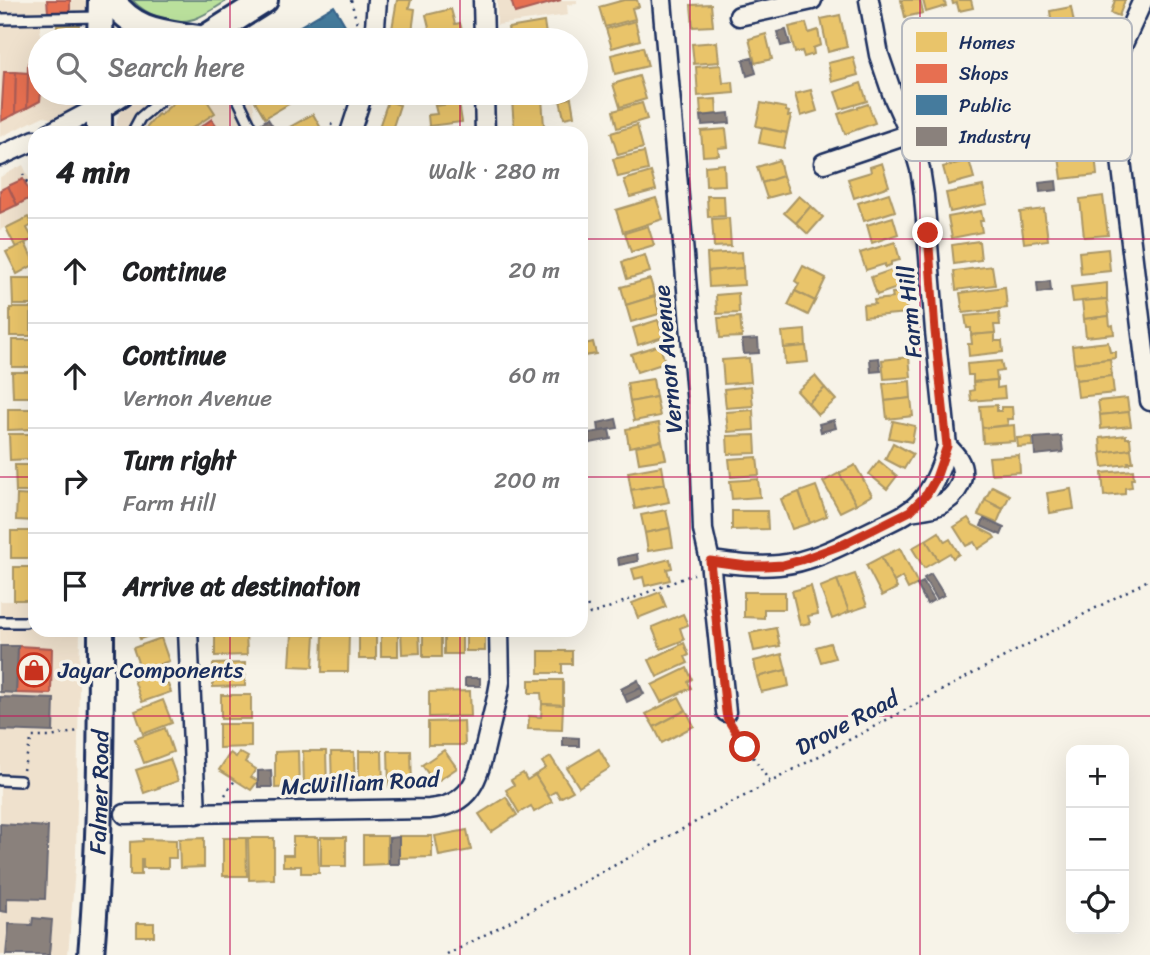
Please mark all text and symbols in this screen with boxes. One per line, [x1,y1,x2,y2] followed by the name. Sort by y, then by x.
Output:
[902,18,1132,161] legend
[959,26,1015,59] text: Homes
[28,28,588,105] search box
[108,44,245,90] text: Search here
[52,48,90,86] icon: search
[959,57,1009,90] text: Shops
[959,89,1012,122] text: Public
[958,120,1031,153] text: Industry
[56,145,130,199] text: 4 min
[429,151,560,192] text: Walk · 280 m
[912,217,943,248] route end
[123,248,226,294] text: Continue
[509,250,560,291] text: 20 m
[56,252,94,290] icon: ahead
[885,264,934,360] street label: Farm Hill
[641,283,695,435] street label: Vernon Avenue
[123,332,226,378] text: Continue
[509,355,560,396] text: 60 m
[56,357,94,395] icon: ahead
[123,378,272,419] text: Vernon Avenue
[123,437,236,483] text: Turn right
[494,460,560,501] text: 200 m
[56,462,94,500] icon: right
[123,483,216,524] text: Farm Hill
[123,563,360,609] text: Arrive at destination
[56,567,94,605] icon: arrive
[57,650,244,691] place label: Jayar Components
[15,651,53,689] shop icon: Jayar Components
[788,678,908,767] street label: Drove Road
[77,728,121,855] street label: Falmer Road
[729,731,760,762] route start
[1066,745,1129,934] map controls
[1066,745,1129,808] button: +
[280,758,442,808] street label: McWilliam Road
[1066,808,1129,871] button: −
[1066,871,1129,934] button: locate

